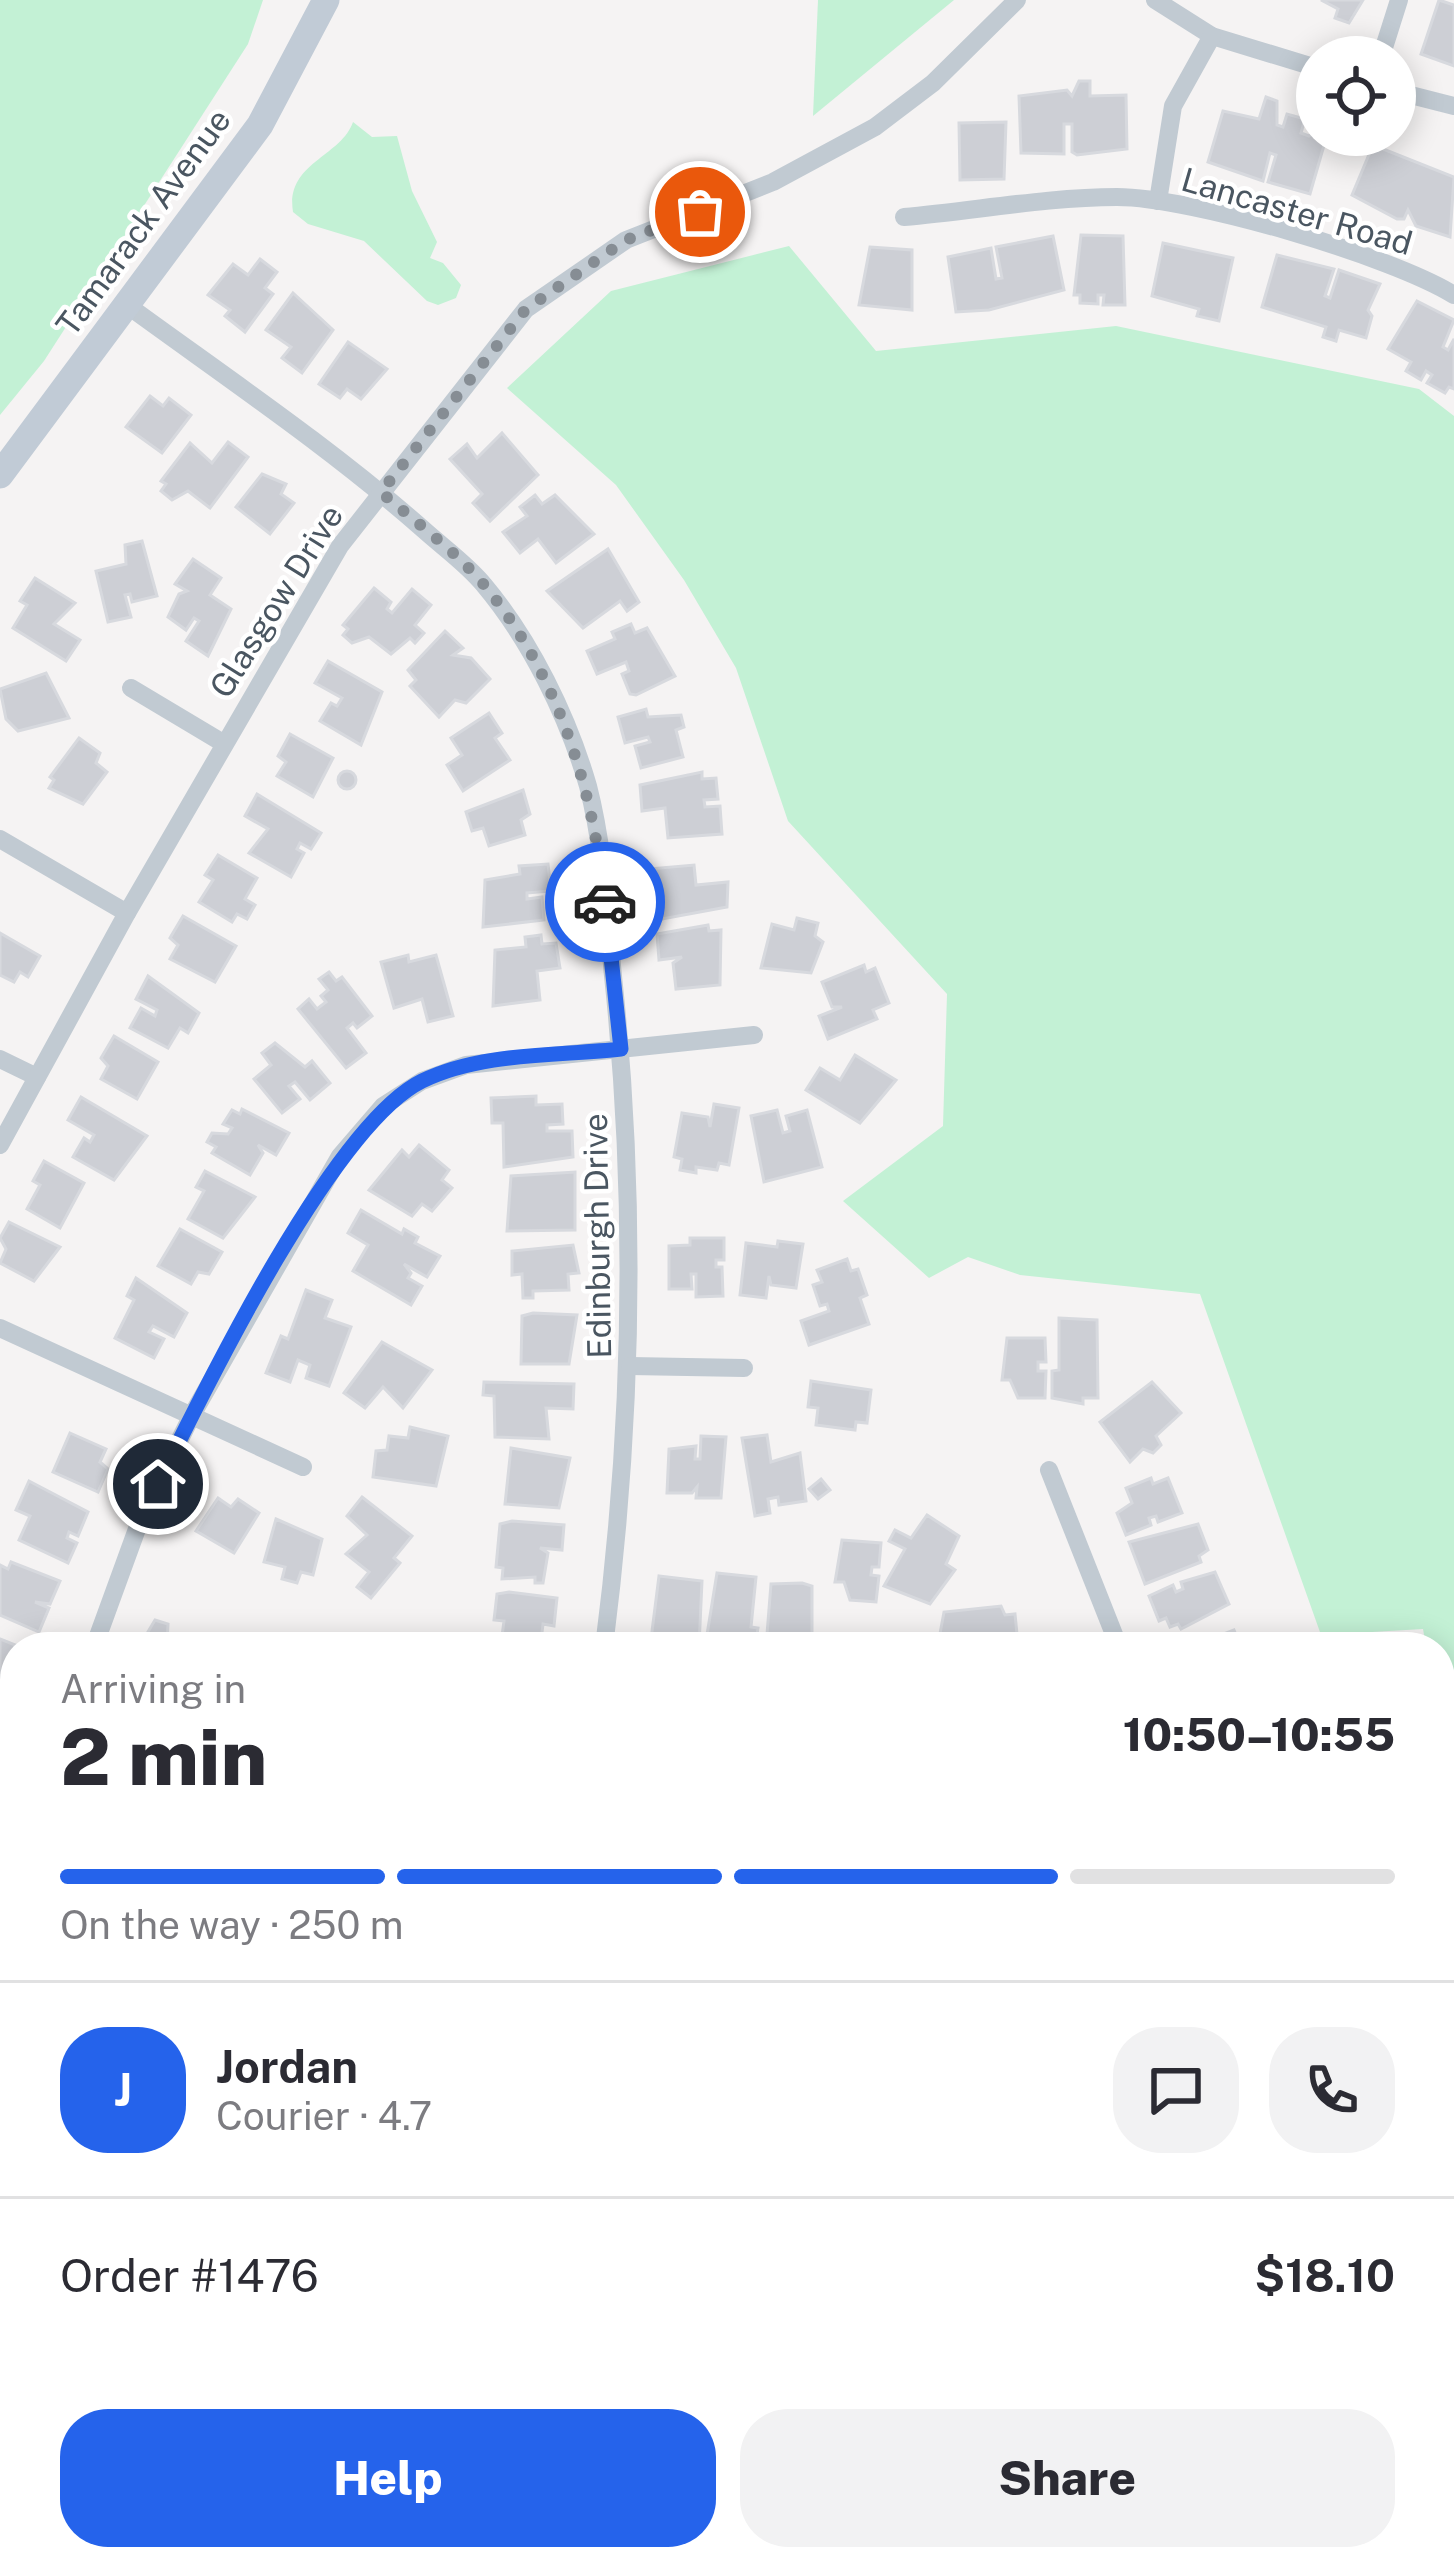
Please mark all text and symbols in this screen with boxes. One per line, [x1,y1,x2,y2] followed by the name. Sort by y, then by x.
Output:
[1296,36,1416,156] map controls
[1296,36,1416,156] button: locate
[48,101,238,343] street label: Tamarack Avenue
[1177,160,1417,262] street label: Lancaster Road
[649,161,751,263] pin
[667,179,733,245] icon: bag
[202,498,350,704] street label: Glasgow Drive
[545,842,665,962] courier
[572,869,638,935] icon: car
[576,1113,618,1359] street label: Edinburgh Drive
[107,1433,209,1535] pin
[125,1451,191,1517] icon: home
[60,1666,246,1712] text: Arriving in
[1123,1708,1395,1761] text: 10:50–10:55
[60,1711,267,1803] text: 2 min
[60,1902,404,1948] text: On the way · 250 m
[1113,2027,1239,2153] button: chat
[1269,2027,1395,2153] button: phone
[216,2040,358,2093] text: Jordan
[114,2063,132,2116] text: J
[216,2093,432,2139] text: Courier · 4.7
[60,2249,319,2302] text: Order #1476
[1255,2249,1395,2302] text: $18.10
[60,2409,716,2547] button: Help
[740,2409,1395,2547] button: Share

